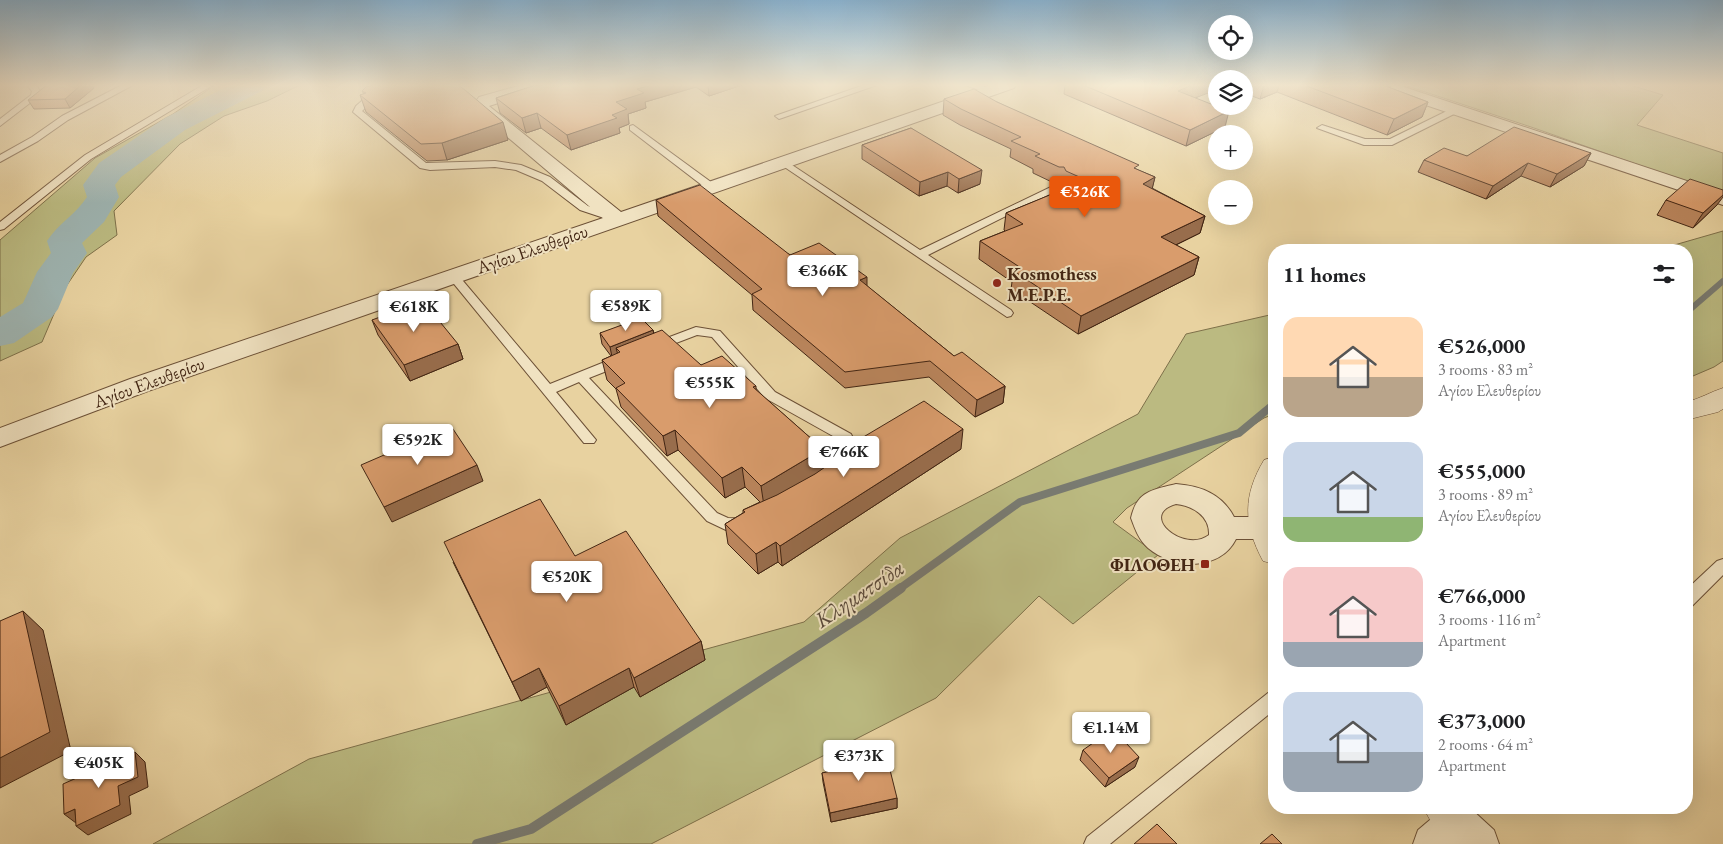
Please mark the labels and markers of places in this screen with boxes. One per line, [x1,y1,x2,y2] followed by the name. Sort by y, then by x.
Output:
[1050,176,1120,218] pin: €526K
[788,254,858,297] pin: €366K
[1007,262,1097,306] place label: Kosmothess M.E.P.E.
[991,277,1003,289] marker: Kosmothess M.E.P.E.
[379,290,449,333] pin: €618K
[591,290,661,332] pin: €589K
[675,366,745,409] pin: €555K
[383,424,453,466] pin: €592K
[809,436,879,478] pin: €766K
[1110,553,1196,576] place label: ΦΙΛΟΘΕΗ
[1199,558,1211,570] marker: ΦΙΛΟΘΕΗ
[532,560,602,603] pin: €520K
[1070,712,1152,754] pin: €1.14M
[824,740,894,782] pin: €373K
[64,746,134,789] pin: €405K

